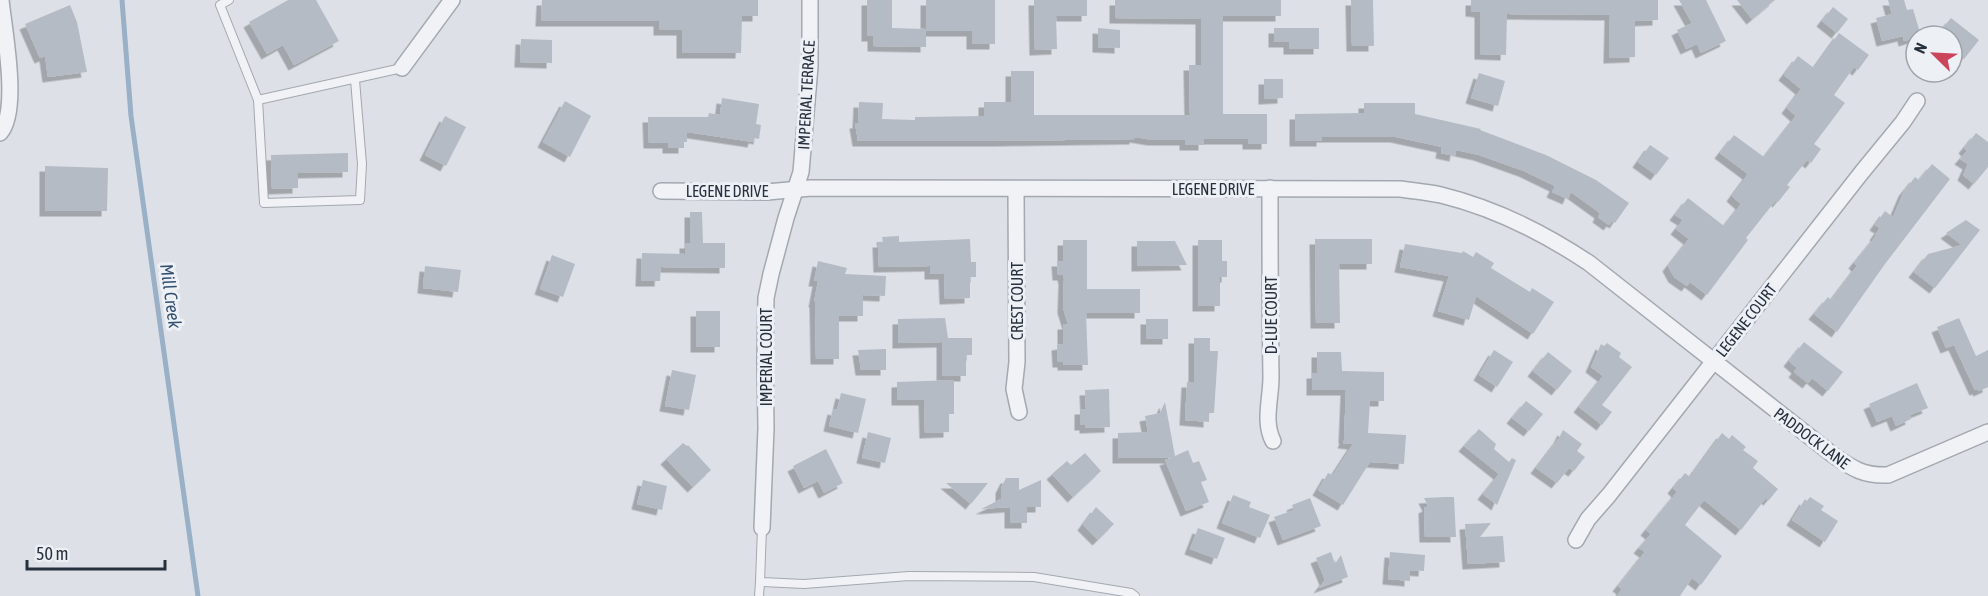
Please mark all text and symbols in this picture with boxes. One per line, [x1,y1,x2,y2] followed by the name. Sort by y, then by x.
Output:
[1904,24,1964,84] north arrow
[794,40,818,150] street label: IMPERIAL TERRACE
[1910,40,1930,56] text: N
[1172,180,1254,198] street label: LEGENE DRIVE
[686,182,768,200] street label: LEGENE DRIVE
[156,262,186,331] water label: Mill Creek
[1008,262,1026,340] street label: CREST COURT
[1262,276,1280,354] street label: D-LUE COURT
[1712,280,1780,360] street label: LEGENE COURT
[757,308,775,406] street label: IMPERIAL COURT
[1771,404,1853,472] street label: PADDOCK LANE
[27,533,165,571] scale bar
[36,543,68,564] text: 50 m

